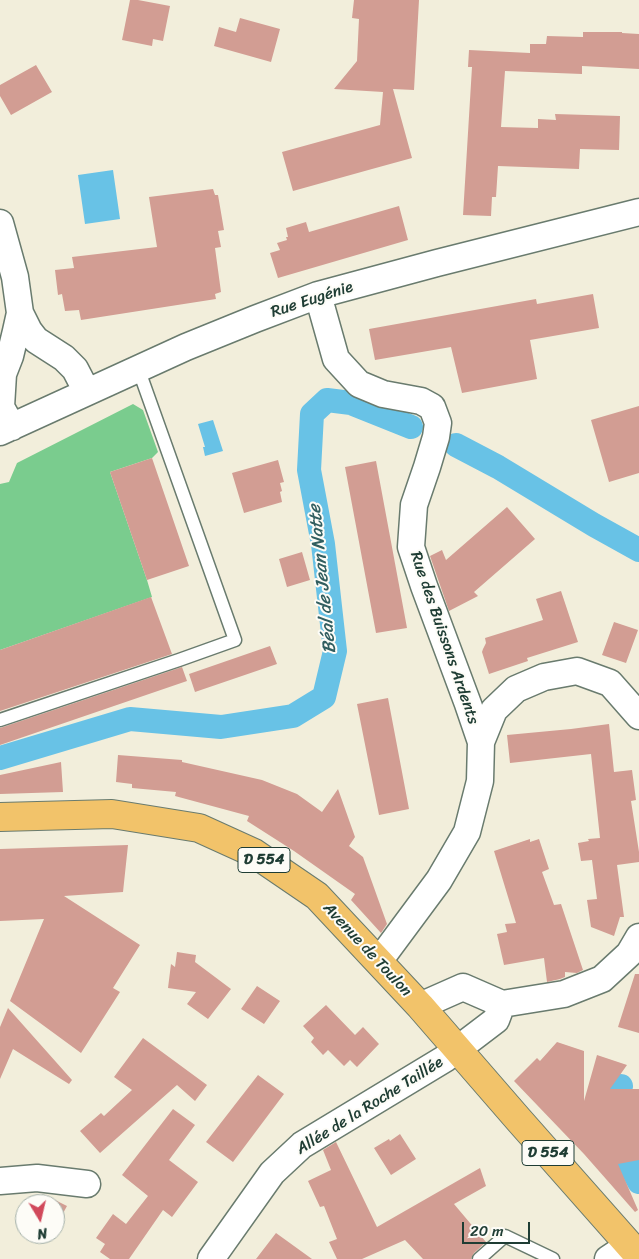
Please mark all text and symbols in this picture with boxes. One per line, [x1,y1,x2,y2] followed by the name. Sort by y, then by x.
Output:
[269,278,355,322] street label: Rue Eugénie
[304,503,342,655] water label: Béal de Jean Natte
[405,549,483,727] street label: Rue des Buissons Ardents
[238,848,290,872] road number: D 554
[319,899,415,1001] street label: Avenue de Toulon
[293,1053,447,1159] street label: Allée de la Roche Taillée
[522,1140,574,1166] road number: D 554
[15,1194,65,1244] north arrow
[464,1212,532,1244] scale bar
[470,1218,504,1244] text: 20 m
[36,1220,49,1246] text: N

